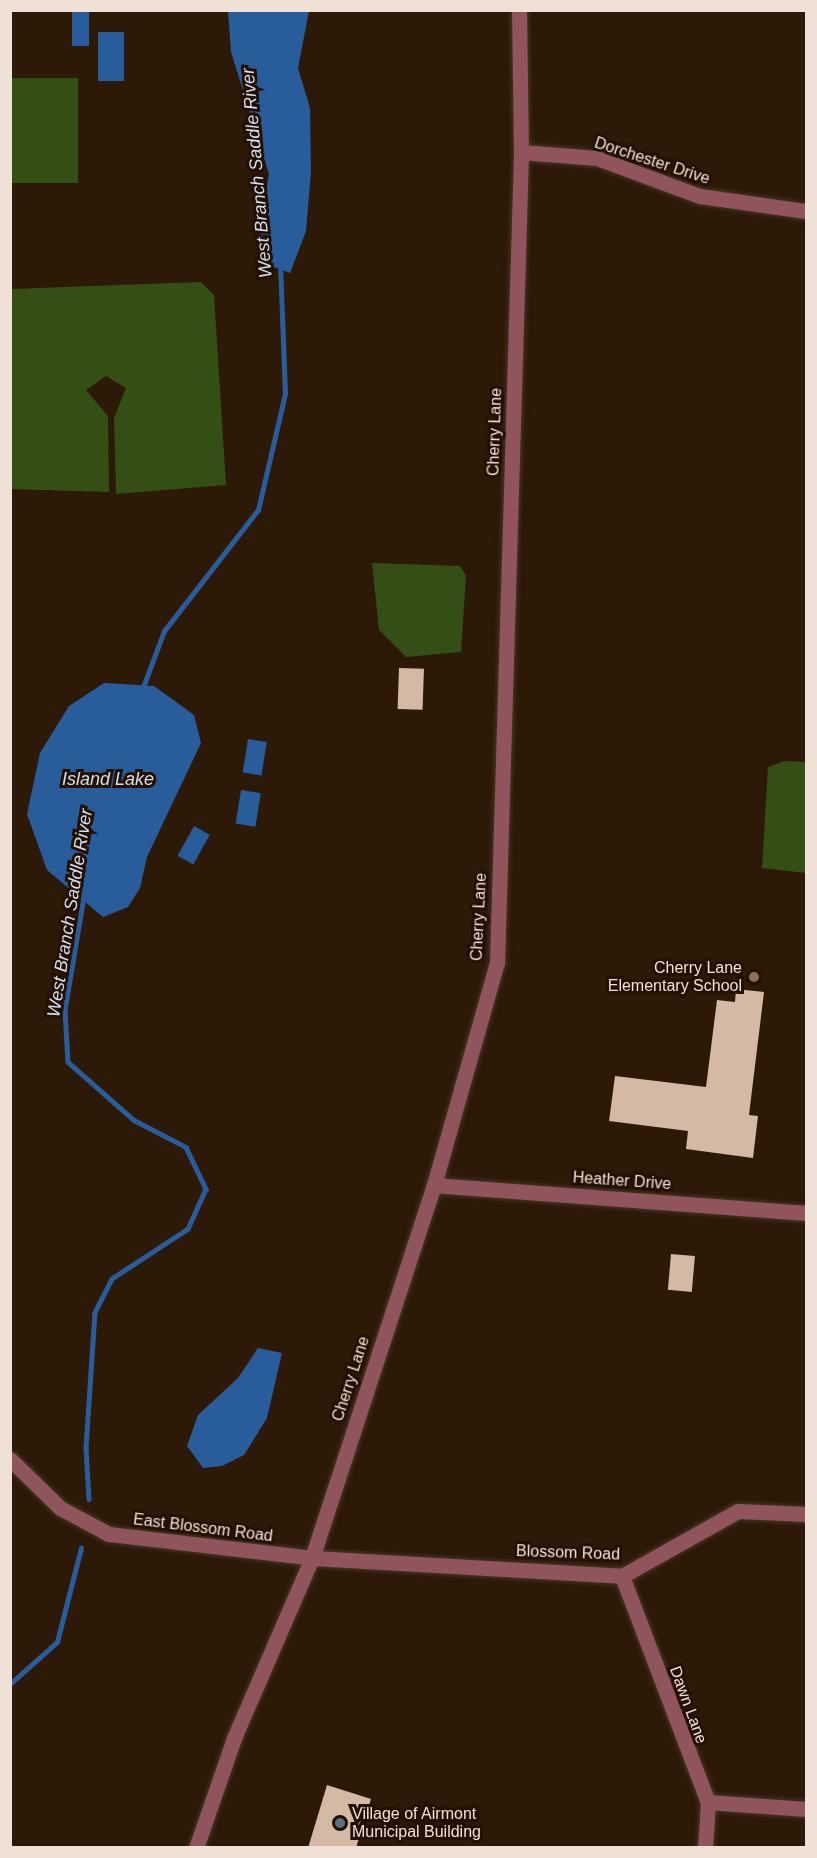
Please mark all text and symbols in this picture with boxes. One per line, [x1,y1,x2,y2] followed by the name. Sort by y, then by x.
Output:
[237,67,277,279] water label: West Branch Saddle River
[592,133,712,189] street label: Dorchester Drive
[484,388,506,476] street label: Cherry Lane
[62,768,154,790] water label: Island Lake
[43,807,97,1019] water label: West Branch Saddle River
[467,873,491,961] street label: Cherry Lane
[608,958,742,996] place label: Cherry Lane Elementary School
[747,970,761,984] marker: Cherry Lane Elementary School
[572,1168,672,1194] street label: Heather Drive
[328,1334,374,1424] street label: Cherry Lane
[132,1510,274,1546] street label: East Blossom Road
[516,1542,620,1564] street label: Blossom Road
[665,1664,711,1746] street label: Dawn Lane
[352,1804,481,1842] place label: Village of Airmont Municipal Building
[333,1816,347,1830] marker: Village of Airmont Municipal Building

